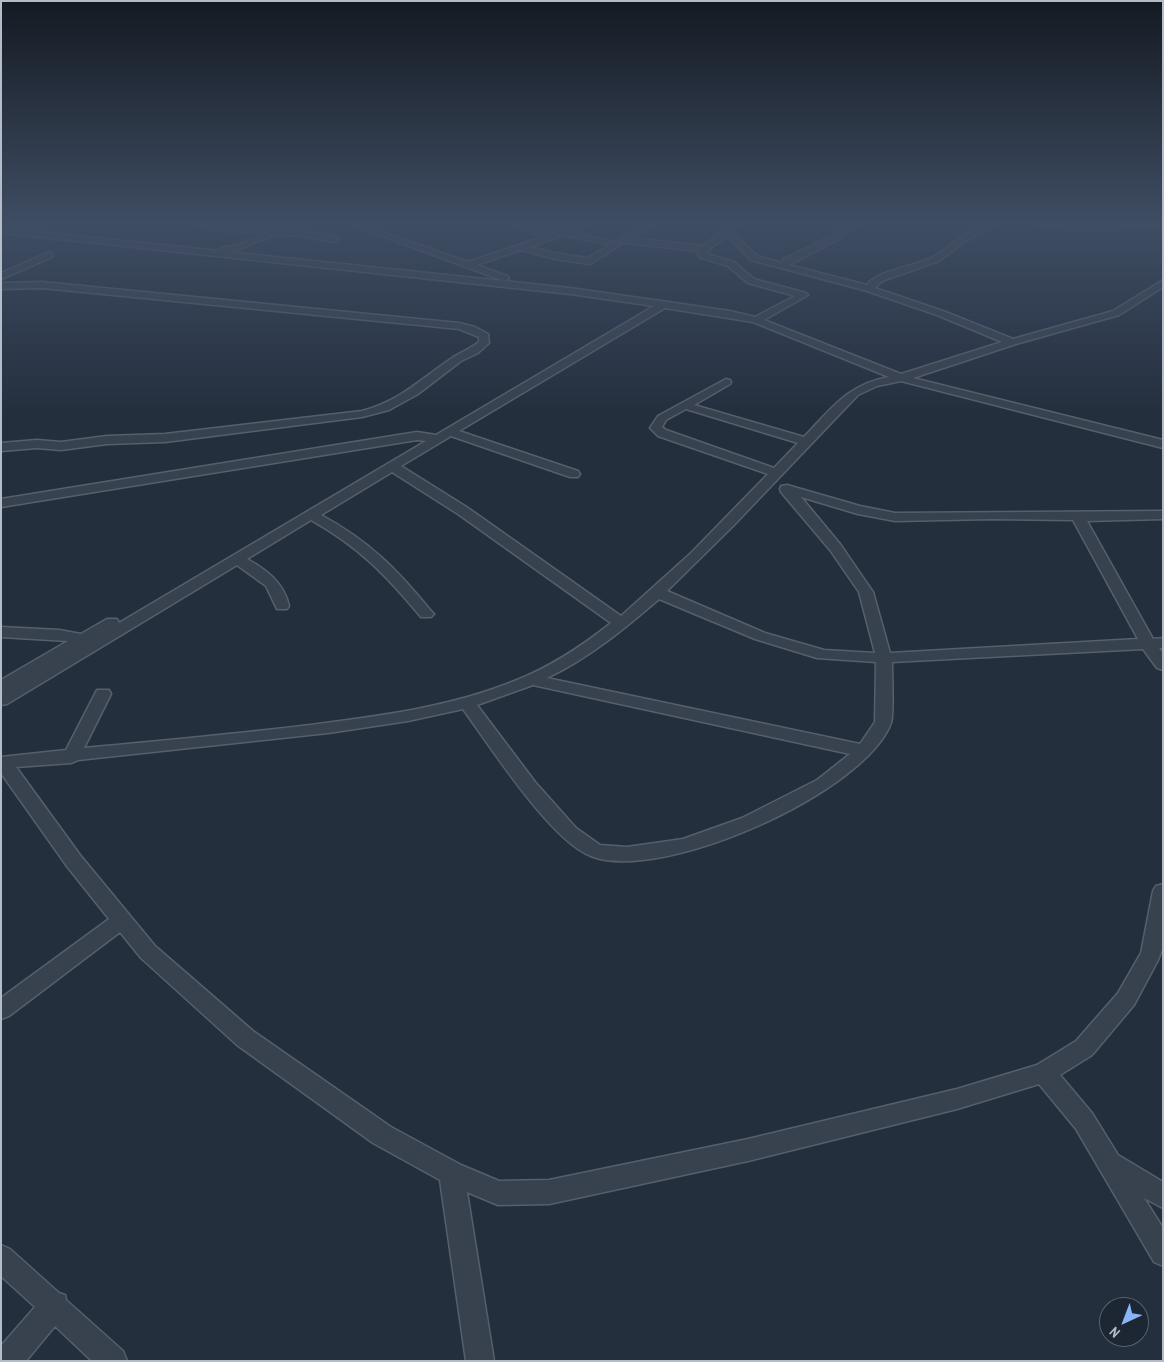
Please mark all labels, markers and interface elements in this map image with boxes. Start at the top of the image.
north arrow [1099,1297,1149,1347]
text: N [1105,1323,1124,1342]

